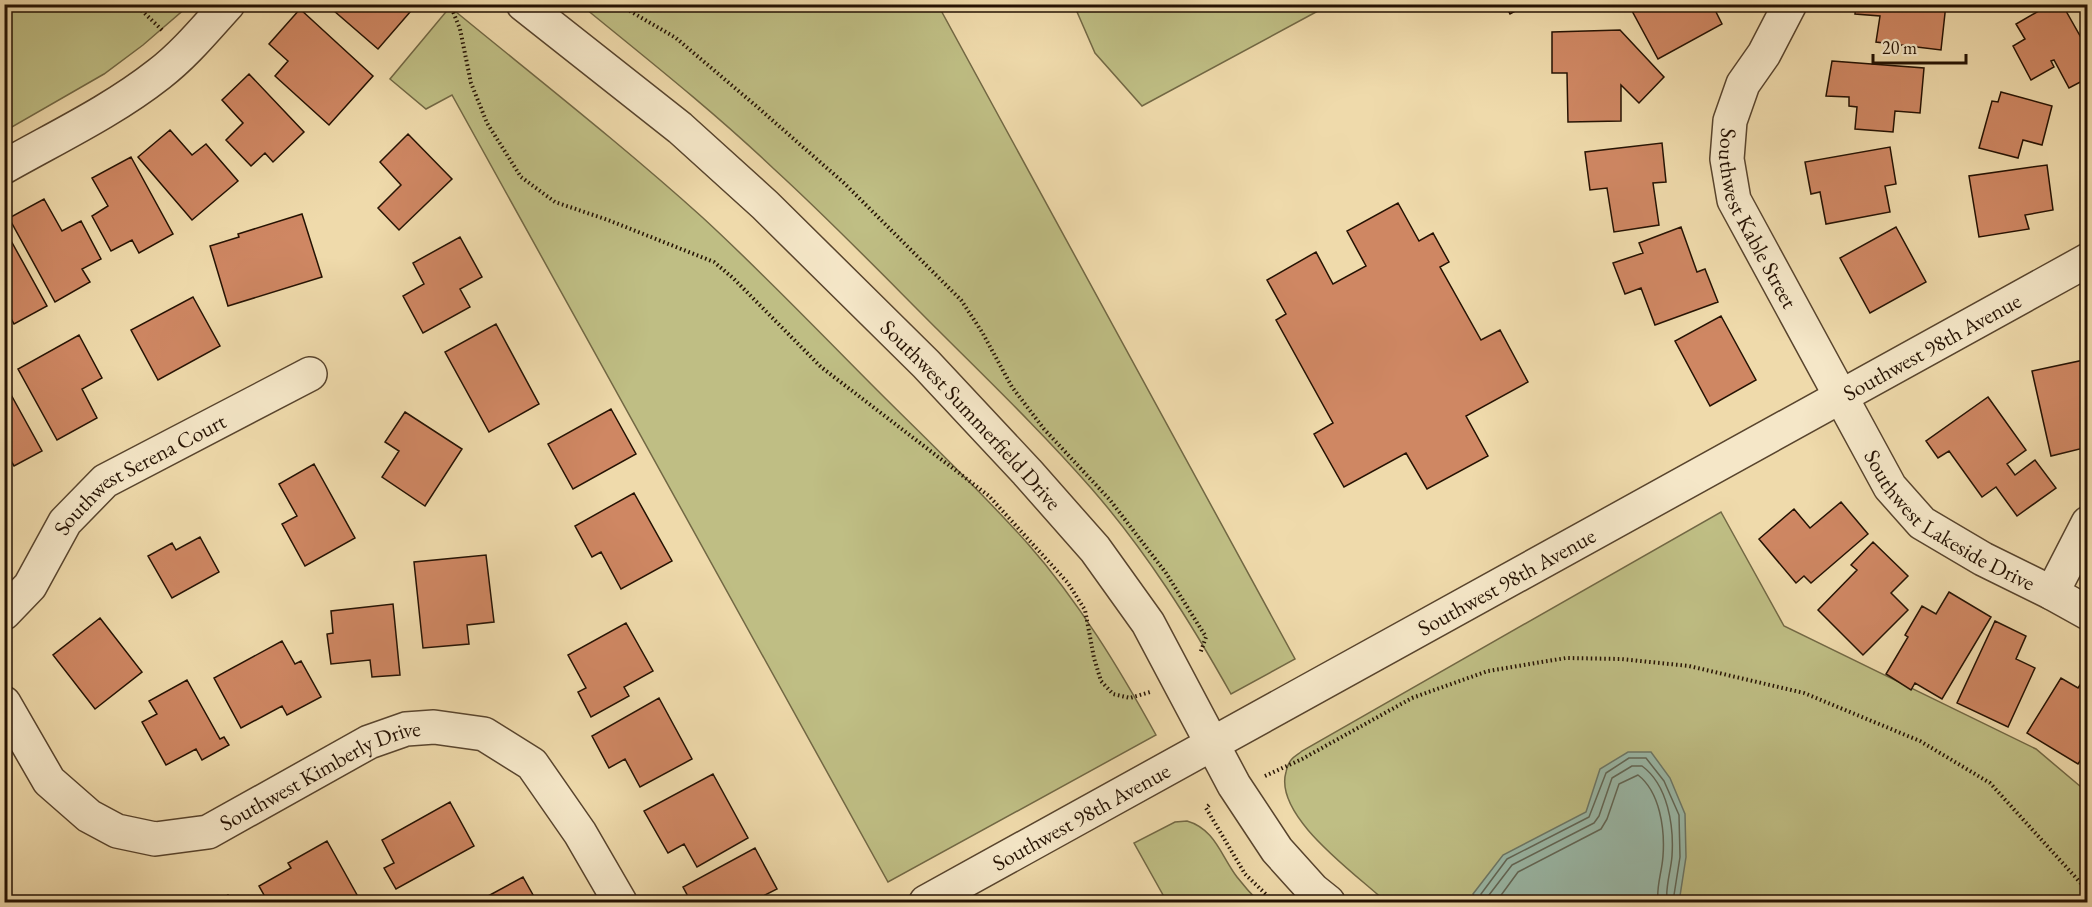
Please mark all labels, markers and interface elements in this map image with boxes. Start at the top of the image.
scale bar [1873,27,1966,65]
text: 20 m [1882,36,1917,59]
street label: Southwest Kable Street [1712,127,1804,313]
street label: Southwest 98th Avenue [1838,285,2026,407]
street label: Southwest Summerfield Drive [875,313,1069,516]
street label: Southwest Serena Court [46,406,231,540]
street label: Southwest Lakeside Drive [1858,444,2041,597]
street label: Southwest 98th Avenue [1412,520,1601,642]
street label: Southwest Kimberly Drive [214,713,422,837]
street label: Southwest 98th Avenue [987,755,1175,877]

